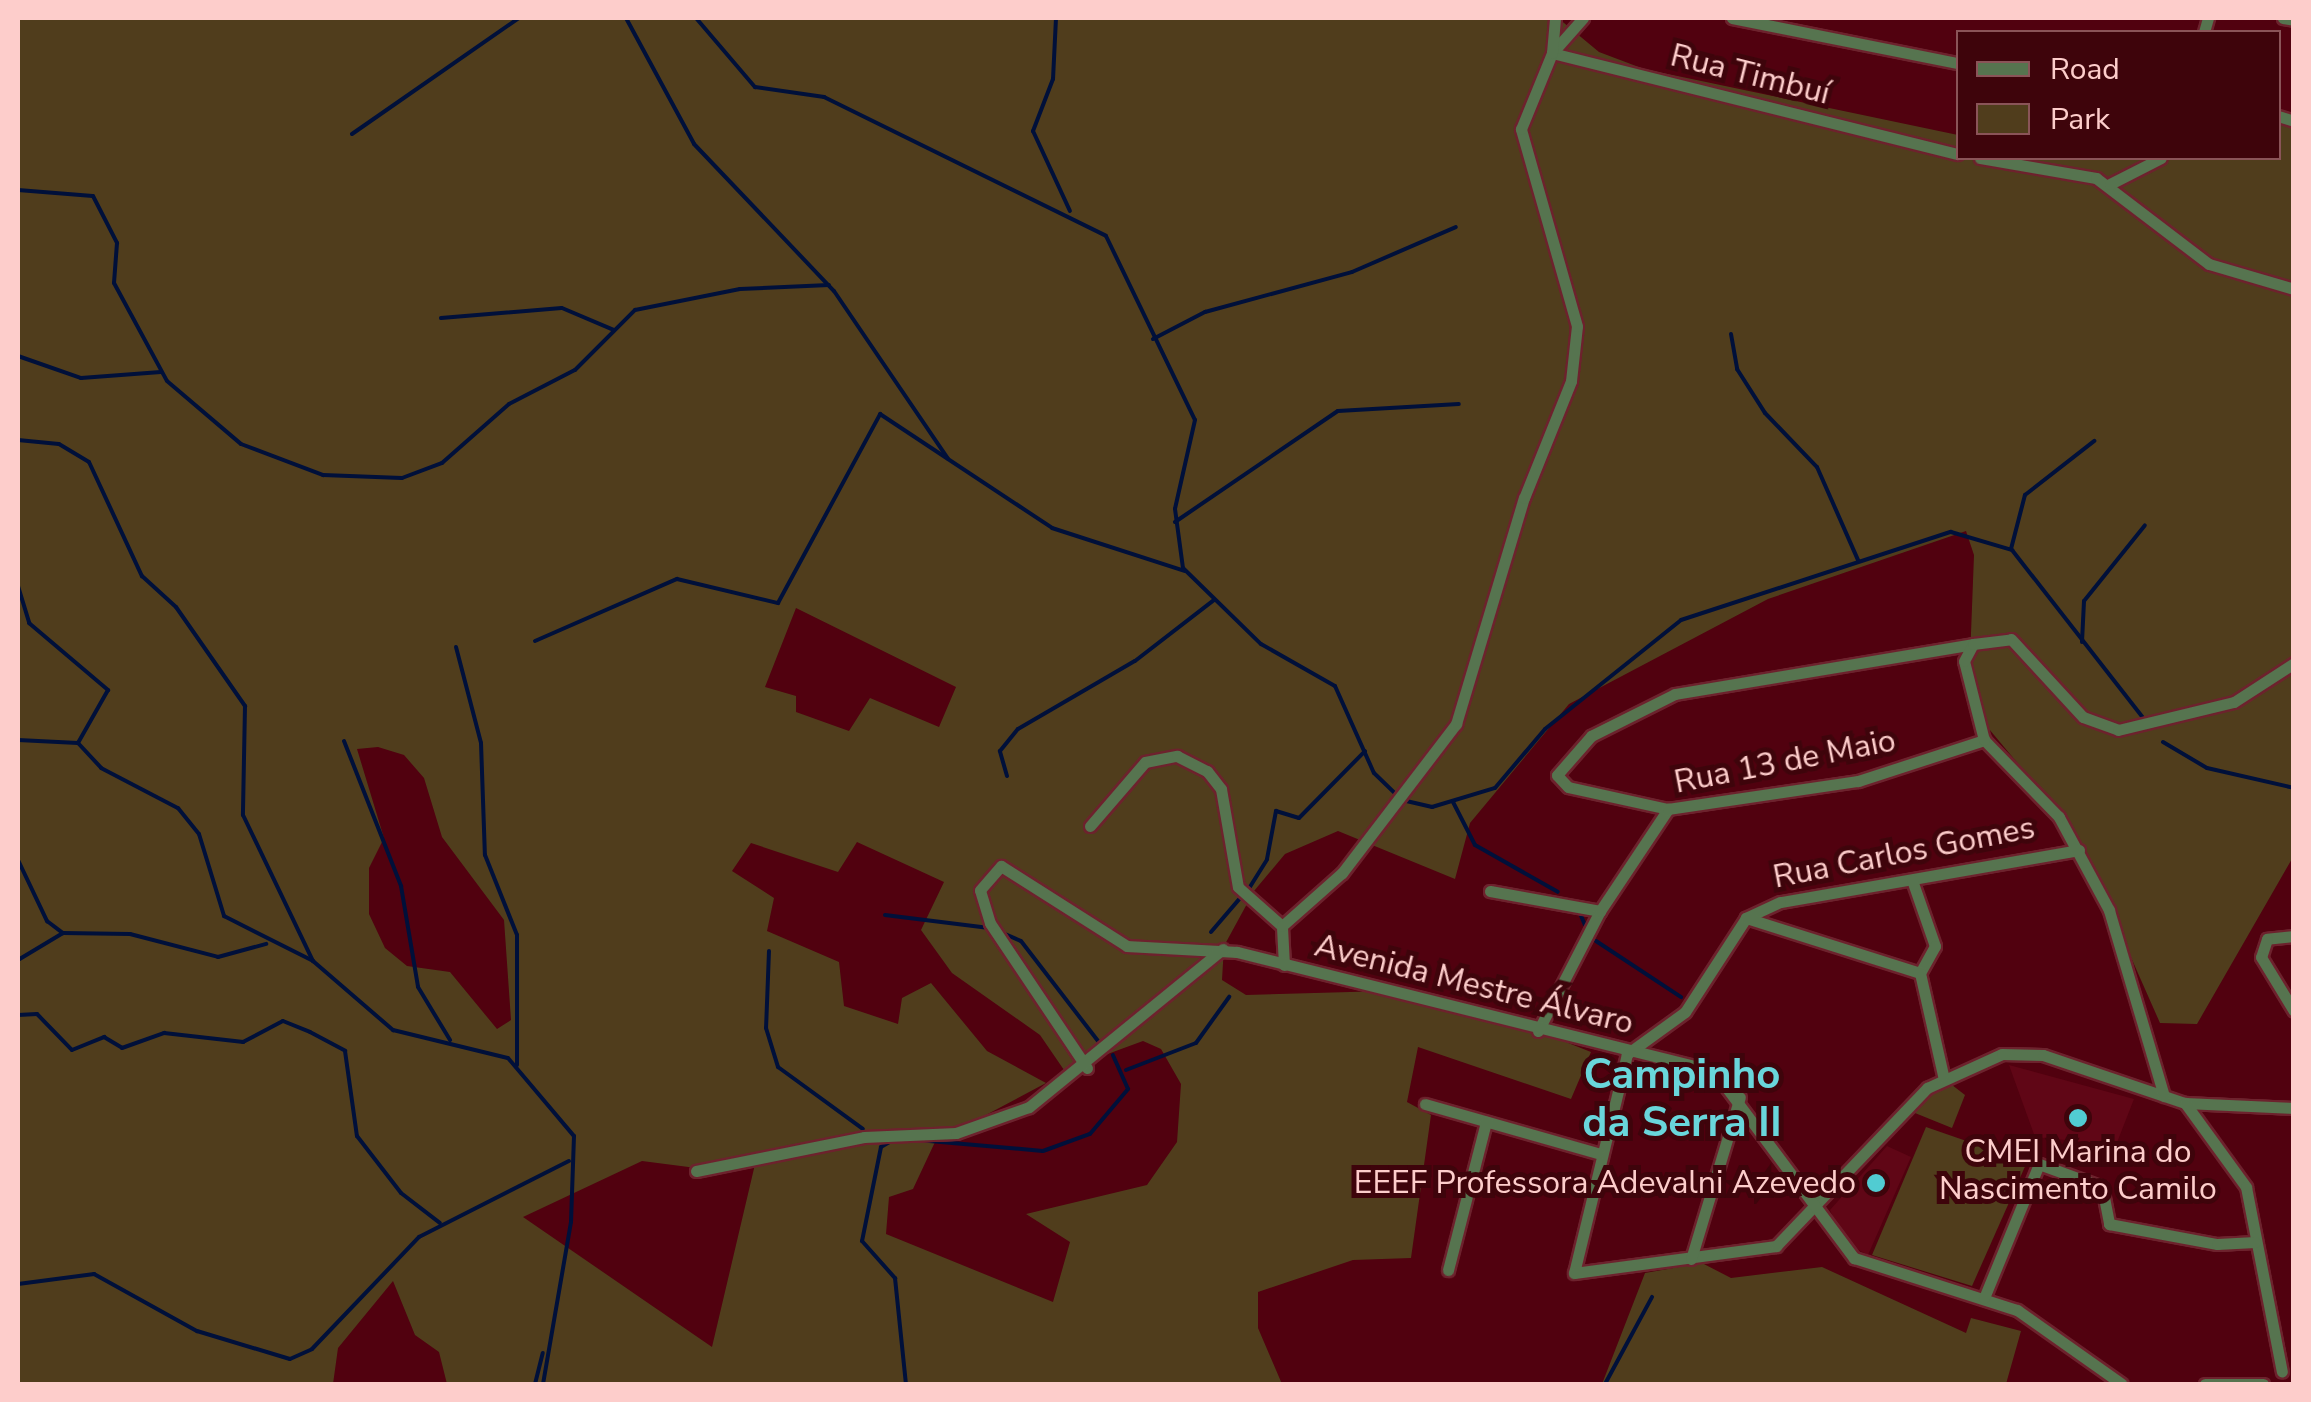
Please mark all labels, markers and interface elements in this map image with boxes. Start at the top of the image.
legend [1956,30,2281,160]
street label: Rua Timbuí [1666,37,1834,113]
text: Road [2050,49,2120,90]
text: Park [2050,99,2110,140]
street label: Rua 13 de Maio [1671,722,1899,802]
street label: Rua Carlos Gomes [1770,809,2038,897]
street label: Avenida Mestre Álvaro [1311,927,1637,1043]
district label: Campinho da Serra II [1582,1050,1782,1148]
marker: CMEI Marina do Nascimento Camilo [2067,1107,2089,1129]
place label: CMEI Marina do Nascimento Camilo [1939,1134,2217,1209]
place label: EEEF Professora Adevalni Azevedo [1354,1164,1856,1202]
marker: EEEF Professora Adevalni Azevedo [1865,1172,1887,1194]

